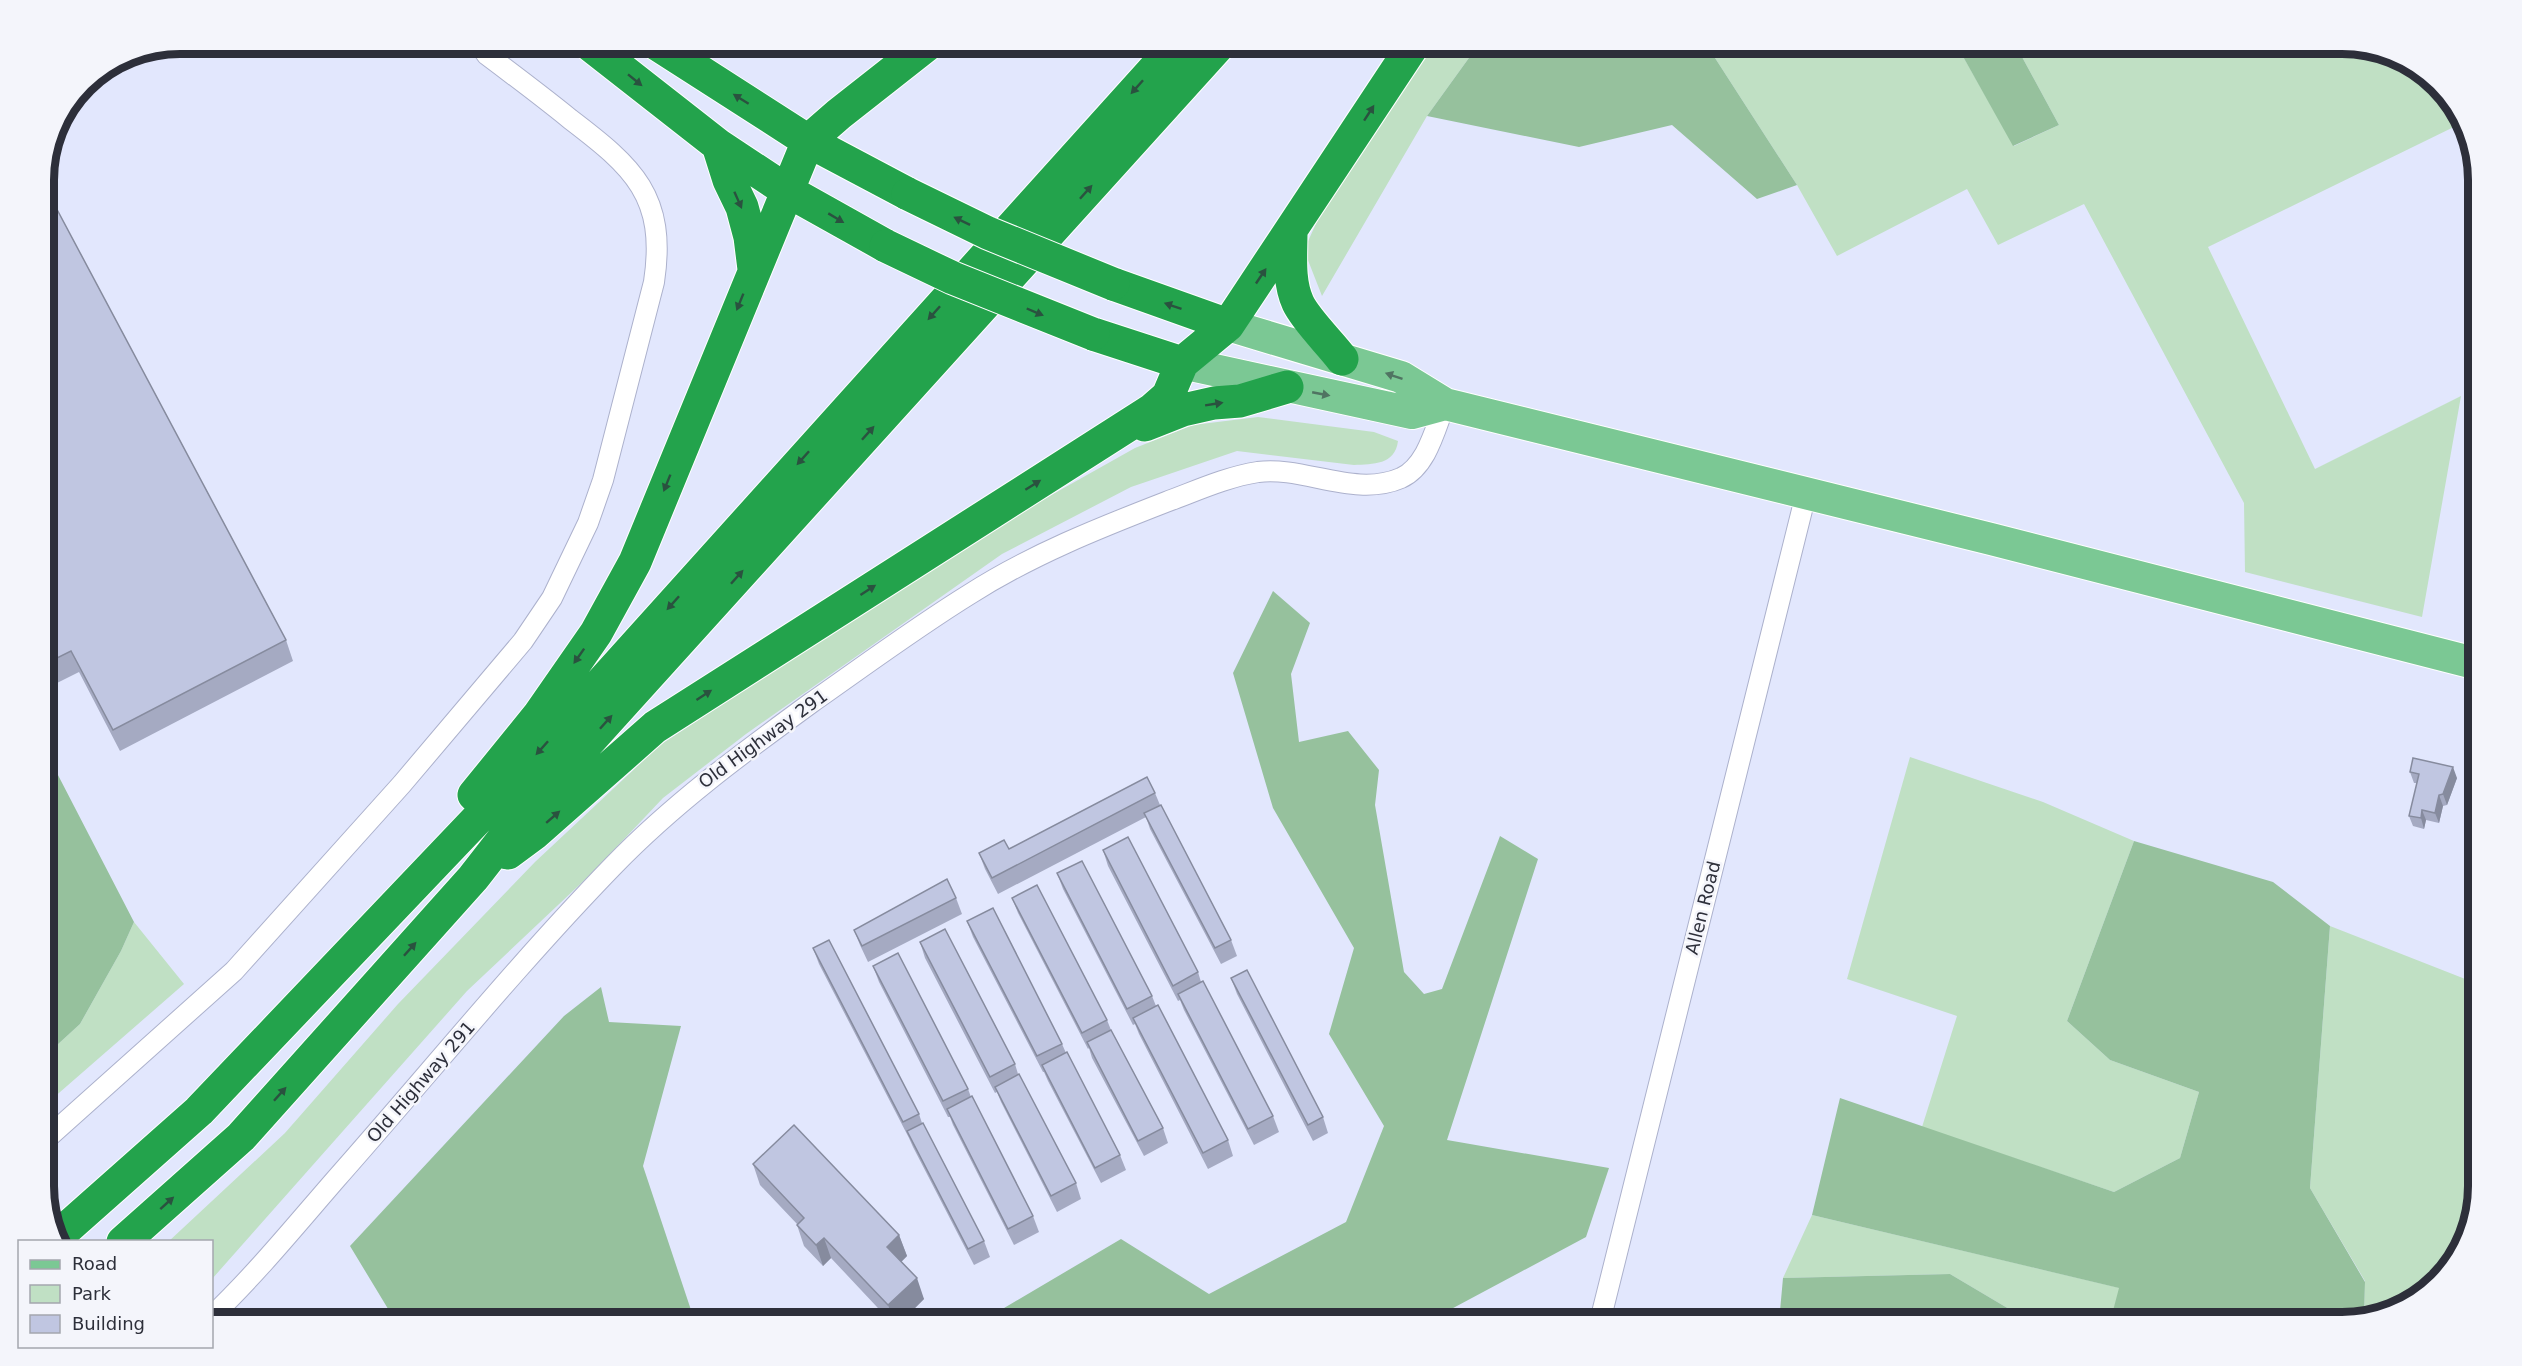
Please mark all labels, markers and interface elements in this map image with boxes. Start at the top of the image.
one-way arrow [627,74,643,87]
one-way arrow [1131,79,1144,94]
one-way arrow [732,94,749,105]
one-way arrow [1363,105,1374,122]
one-way arrow [1079,184,1093,199]
one-way arrow [733,191,743,209]
one-way arrow [828,213,845,223]
one-way arrow [954,216,971,225]
one-way arrow [1255,268,1266,284]
one-way arrow [735,294,745,312]
one-way arrow [1164,301,1182,310]
one-way arrow [927,306,941,321]
one-way arrow [1026,307,1044,317]
one-way arrow [1385,370,1403,380]
one-way arrow [1312,390,1331,399]
one-way arrow [1204,400,1223,409]
one-way arrow [861,425,875,440]
one-way arrow [797,450,810,465]
one-way arrow [662,474,671,492]
one-way arrow [1025,480,1041,491]
one-way arrow [730,570,744,585]
one-way arrow [860,584,876,596]
one-way arrow [667,595,680,610]
one-way arrow [573,648,585,664]
street label: Old Highway 291 [694,685,831,792]
one-way arrow [696,690,712,701]
one-way arrow [599,715,612,730]
one-way arrow [536,740,549,755]
one-way arrow [545,811,560,824]
street label: Allen Road [1681,859,1724,957]
one-way arrow [403,941,417,956]
street label: Old Highway 291 [362,1017,479,1147]
one-way arrow [273,1086,287,1101]
one-way arrow [159,1197,174,1210]
legend [18,1240,213,1348]
text: Road [72,1253,117,1274]
text: Park [72,1283,111,1304]
text: Building [72,1313,145,1334]

